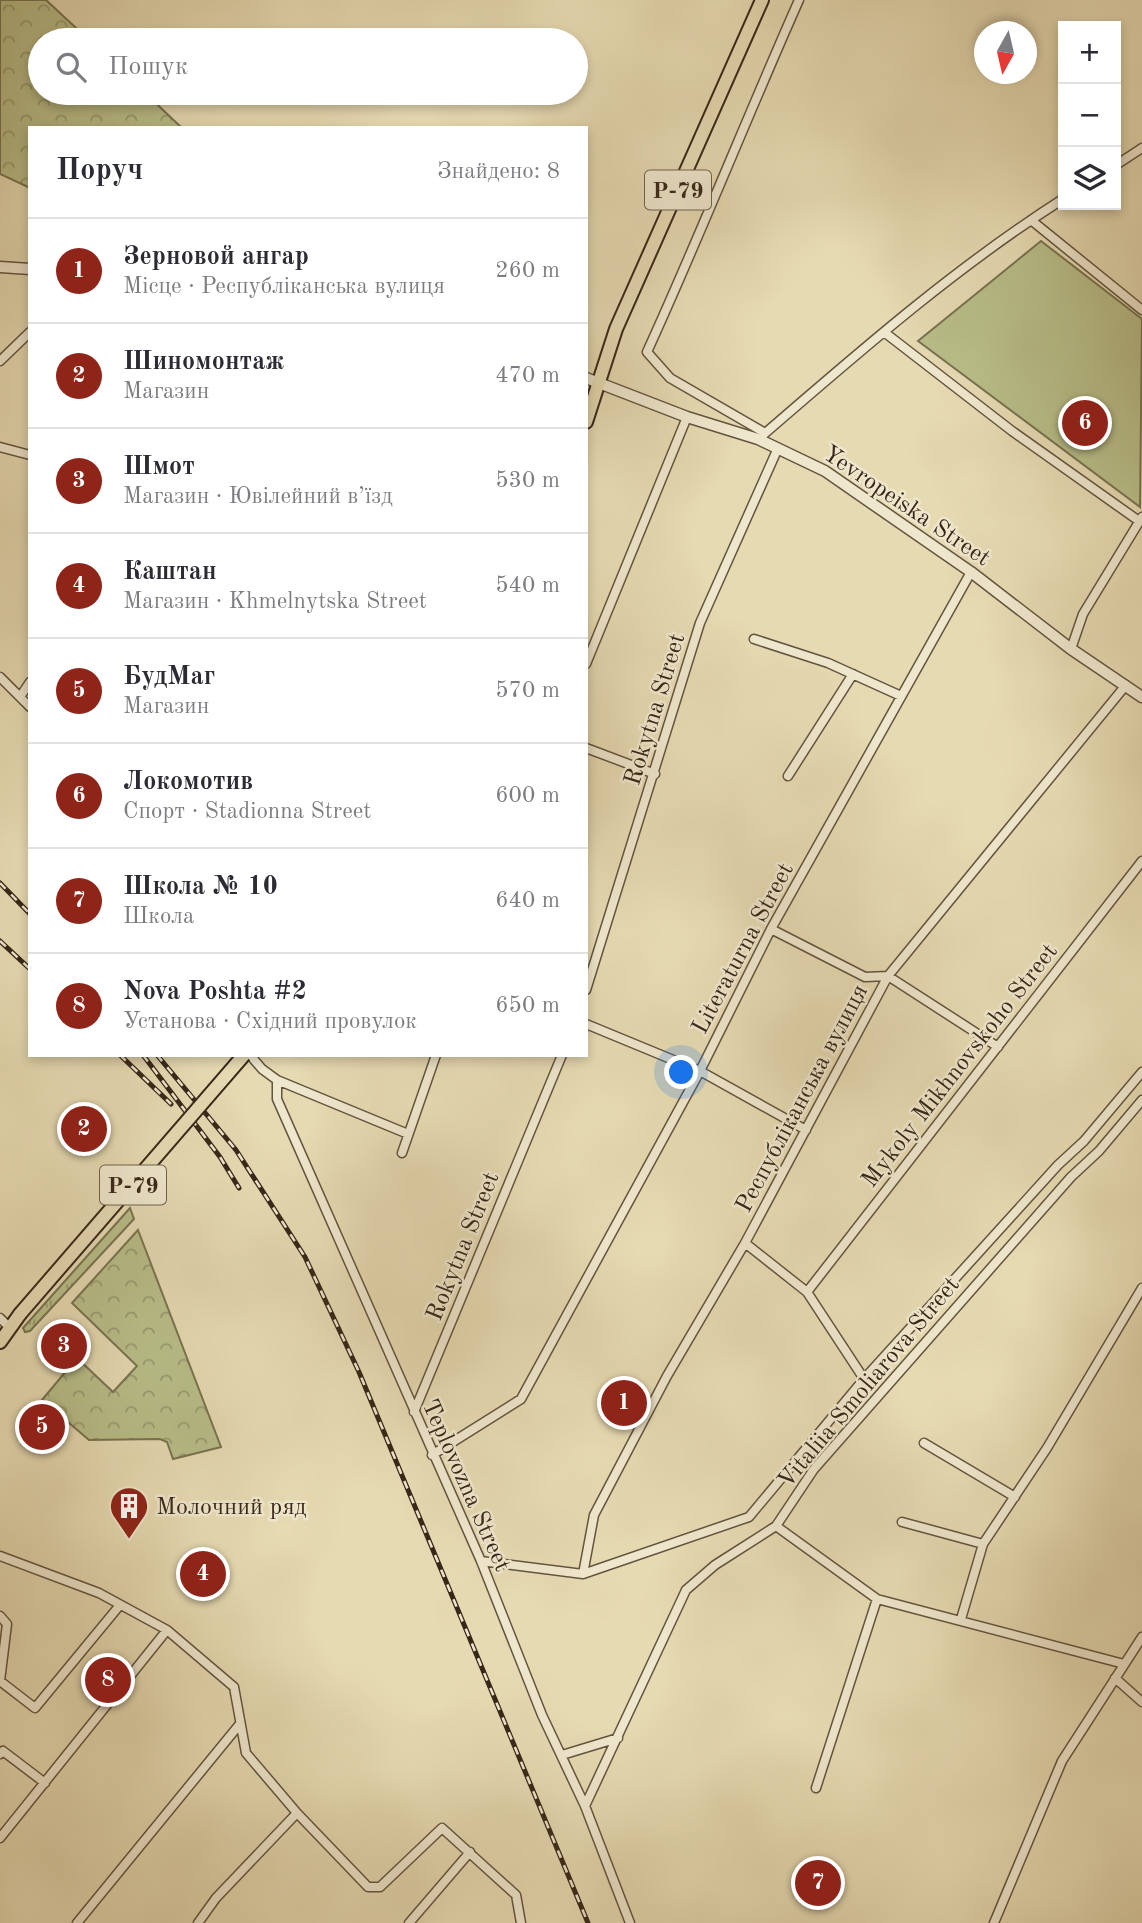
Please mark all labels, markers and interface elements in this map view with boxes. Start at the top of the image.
north arrow [974,21,1037,84]
map controls [1058,21,1121,210]
button: + [1058,21,1121,84]
search box [28,28,588,105]
icon: search [52,48,90,86]
text: Пошук [108,54,188,80]
button: − [1058,84,1121,147]
button: layers [1058,147,1121,210]
text: Поруч [56,156,143,186]
text: Знайдено: 8 [437,160,560,183]
road number: Р-79 [645,170,711,210]
text: Зерновой ангар [123,244,309,270]
text: 1 [72,259,86,282]
text: 260 m [495,259,560,282]
text: Місце · Республіканська вулиця [123,275,445,298]
text: Шиномонтаж [123,349,284,375]
text: 2 [72,364,86,387]
text: 470 m [495,364,560,387]
text: Магазин [123,380,209,403]
pin: 6 [1062,397,1108,449]
street label: Yevropeiska Street [818,442,994,571]
text: Шмот [123,454,195,480]
text: 3 [72,469,86,492]
text: 530 m [495,469,560,492]
text: Магазин · Ювілейний в’їзд [123,485,392,508]
text: Каштан [123,559,217,585]
text: 4 [72,574,86,597]
text: 540 m [495,574,560,597]
text: Магазин · Khmelnytska Street [123,590,427,613]
street label: Rokytna Street [621,631,690,789]
text: БудМаг [123,664,215,690]
text: 5 [72,679,86,702]
text: 570 m [495,679,560,702]
text: Магазин [123,695,209,718]
text: Локомотив [123,769,253,795]
text: 6 [72,784,86,807]
text: 600 m [495,784,560,807]
text: Спорт · Stadionna Street [123,800,371,823]
street label: Literaturna Street [689,859,799,1038]
text: Школа № 10 [123,874,278,900]
text: 7 [72,889,86,912]
text: 640 m [495,889,560,912]
text: Школа [123,905,194,928]
street label: Mykoly Mikhnovskoho Street [858,940,1063,1193]
text: Nova Poshta #2 [123,979,307,1005]
street label: Республіканська вулиця [732,981,873,1217]
text: 8 [72,994,86,1017]
text: 650 m [495,994,560,1017]
text: Установа · Східний провулок [123,1010,417,1033]
your location [664,1055,698,1089]
pin: 2 [61,1103,107,1155]
road number: Р-79 [100,1166,166,1204]
street label: Rokytna Street [423,1169,505,1324]
street label: Vitaliia Smoliarova Street [774,1273,965,1494]
pin: 3 [41,1320,87,1372]
pin: 1 [601,1377,647,1429]
street label: Teplovozna Street [416,1396,514,1575]
pin: 5 [19,1401,65,1453]
building icon: Молочний ряд [108,1485,150,1540]
place label: Молочний ряд [156,1496,307,1520]
pin: 4 [180,1548,226,1600]
pin: 8 [85,1654,131,1706]
pin: 7 [795,1857,841,1909]

